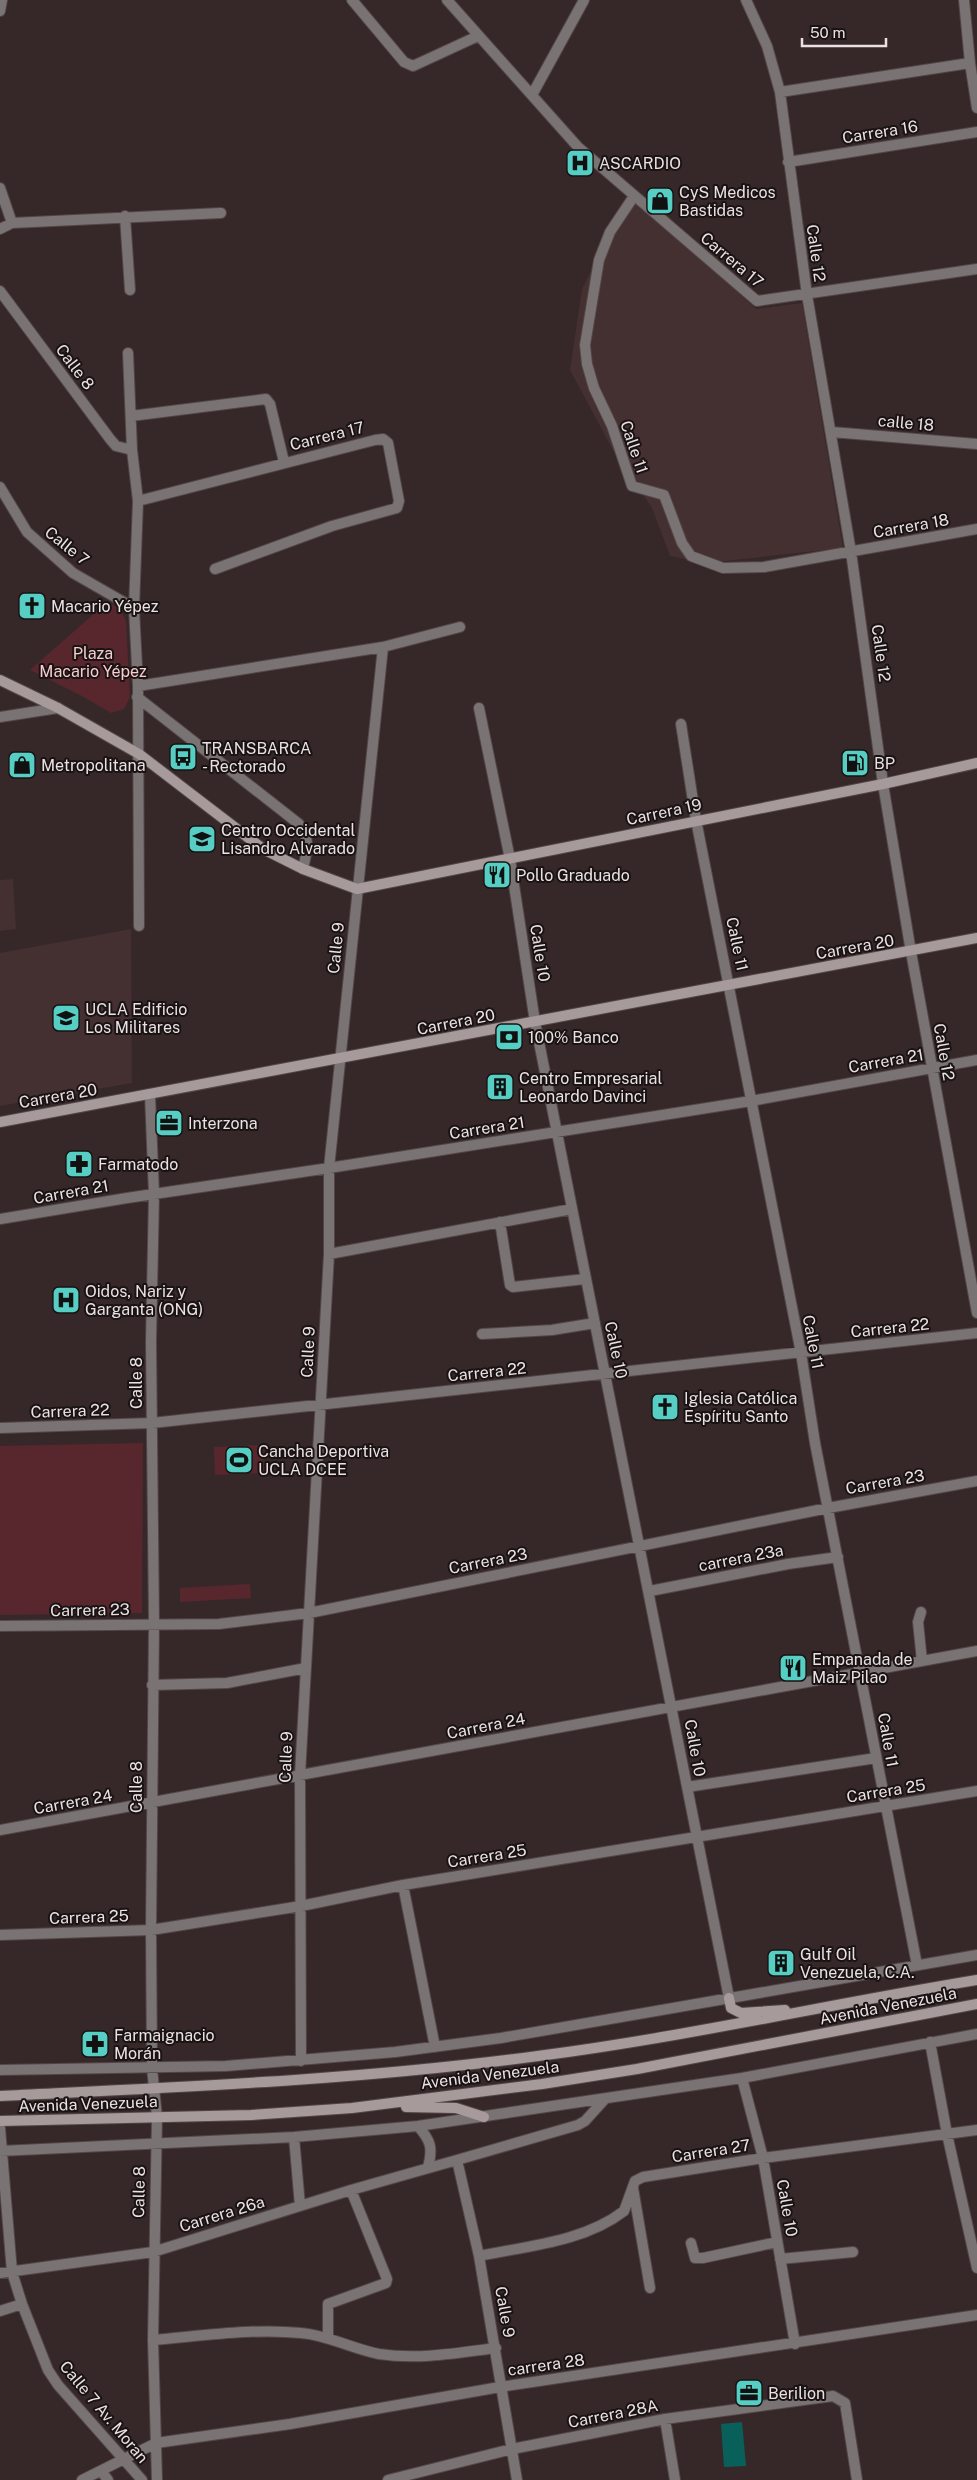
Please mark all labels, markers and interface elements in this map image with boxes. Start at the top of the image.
scale bar [802,15,886,47]
text: 50 m [810,24,845,41]
street label: Carrera 16 [841,117,919,147]
hospital icon: ASCARDIO [565,148,595,178]
place label: ASCARDIO [599,154,681,173]
place label: CyS Medicos Bastidas [679,183,776,220]
shop icon: CyS Medicos Bastidas [645,186,675,216]
street label: Calle 12 [803,223,829,283]
street label: Carrera 17 [697,228,767,292]
street label: Calle 8 [52,341,98,393]
street label: calle 18 [877,411,935,435]
street label: Carrera 17 [288,418,366,454]
street label: Calle 11 [616,418,652,476]
street label: Carrera 18 [872,510,950,542]
street label: Calle 7 [41,522,93,570]
church icon: Macario Yépez [17,591,47,621]
place label: Macario Yépez [51,597,159,616]
street label: Calle 12 [868,623,894,683]
park label: Plaza Macario Yépez [39,644,147,681]
place label: TRANSBARCA - Rectorado [202,739,311,776]
bus stop icon: TRANSBARCA - Rectorado [168,742,198,772]
fuel station icon: BP [840,748,870,778]
shop icon: Metropolitana [7,750,37,780]
place label: BP [874,754,895,773]
place label: Metropolitana [41,756,146,775]
street label: Carrera 19 [625,795,703,829]
place label: Centro Occidental Lisandro Alvarado [221,821,355,858]
school or university icon: Centro Occidental Lisandro Alvarado [187,824,217,854]
restaurant icon: Pollo Graduado [482,860,512,890]
place label: Pollo Graduado [516,866,630,885]
street label: Calle 11 [722,915,752,973]
street label: Calle 9 [324,921,348,975]
street label: Calle 10 [526,923,554,983]
street label: Carrera 20 [814,931,896,963]
place label: UCLA Edificio Los Militares [85,1000,187,1037]
school or university icon: UCLA Edificio Los Militares [51,1003,81,1033]
street label: Carrera 20 [415,1005,497,1039]
bank icon: 100% Banco [494,1022,524,1052]
street label: Calle 12 [930,1022,958,1082]
place label: 100% Banco [528,1028,619,1047]
street label: Carrera 21 [847,1045,925,1077]
place label: Centro Empresarial Leonardo Davinci [519,1069,662,1106]
building icon: Centro Empresarial Leonardo Davinci [485,1072,515,1102]
street label: Carrera 20 [17,1080,99,1112]
office icon: Interzona [154,1108,184,1138]
street label: Carrera 21 [448,1113,526,1143]
place label: Interzona [188,1114,258,1133]
pharmacy icon: Farmatodo [64,1149,94,1179]
place label: Farmatodo [98,1155,178,1174]
street label: Carrera 21 [32,1176,110,1208]
place label: Oidos, Nariz y Garganta (ONG) [85,1282,203,1319]
hospital icon: Oidos, Nariz y Garganta (ONG) [51,1285,81,1315]
street label: Calle 11 [798,1313,828,1371]
street label: Carrera 22 [850,1314,930,1342]
street label: Calle 10 [601,1320,631,1381]
street label: Calle 9 [297,1326,319,1378]
street label: Calle 8 [127,1357,146,1409]
street label: Carrera 22 [447,1358,527,1386]
place label: Iglesia Católica Espíritu Santo [684,1389,797,1426]
church icon: Iglesia Católica Espíritu Santo [650,1392,680,1422]
street label: Carrera 22 [30,1400,110,1422]
place label: Cancha Deportiva UCLA DCEE [258,1442,389,1479]
sports icon: Cancha Deportiva UCLA DCEE [224,1445,254,1475]
street label: Carrera 23 [844,1466,926,1498]
street label: carrera 23a [697,1540,785,1576]
street label: Carrera 23 [447,1544,529,1578]
street label: Carrera 23 [50,1600,130,1620]
place label: Empanada de Maiz Pilao [812,1650,913,1687]
restaurant icon: Empanada de Maiz Pilao [778,1653,808,1683]
street label: Carrera 24 [445,1709,527,1743]
street label: Calle 11 [874,1711,902,1769]
street label: Calle 10 [681,1718,709,1778]
street label: Calle 9 [276,1731,296,1783]
street label: Calle 8 [127,1761,146,1813]
street label: Carrera 25 [845,1775,927,1807]
street label: Carrera 24 [32,1786,114,1818]
street label: Carrera 25 [446,1840,528,1872]
street label: Carrera 25 [49,1906,129,1928]
place label: Gulf Oil Venezuela, C.A. [800,1945,915,1982]
building icon: Gulf Oil Venezuela, C.A. [766,1948,796,1978]
street label: Avenida Venezuela [818,1983,958,2029]
place label: Farmaignacio Morán [114,2026,215,2063]
pharmacy icon: Farmaignacio Morán [80,2029,110,2059]
street label: Avenida Venezuela [420,2057,560,2093]
street label: Avenida Venezuela [18,2092,158,2116]
street label: Carrera 27 [670,2135,752,2167]
street label: Calle 8 [129,2166,149,2218]
street label: Calle 10 [773,2178,801,2238]
street label: Carrera 26a [177,2192,267,2236]
street label: Calle 9 [491,2285,519,2339]
street label: carrera 28 [506,2350,586,2380]
street label: Calle 7 Av. Moran [56,2357,152,2467]
office icon: Berilion [734,2378,764,2408]
place label: Berilion [768,2384,825,2403]
street label: Carrera 28A [566,2396,660,2432]

